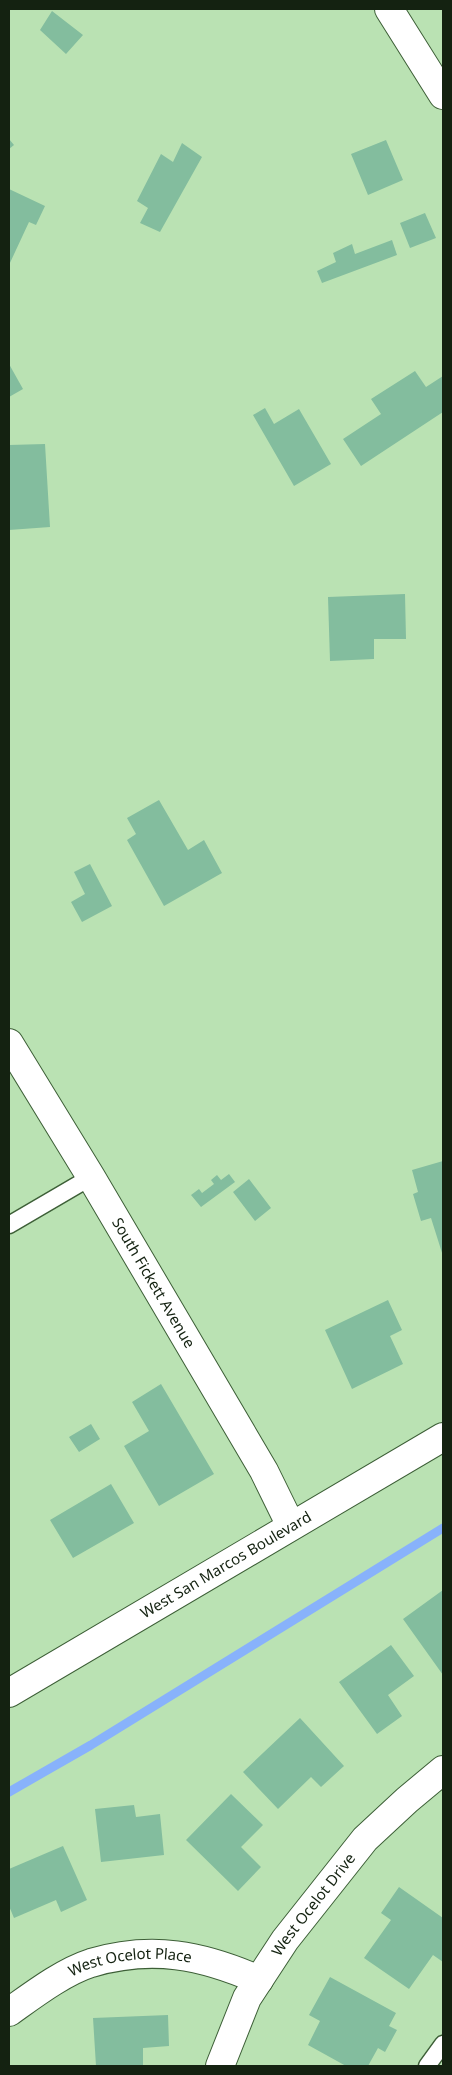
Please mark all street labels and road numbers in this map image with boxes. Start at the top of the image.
street label: South Fickett Avenue [108,1214,200,1351]
street label: West San Marcos Boulevard [136,1506,315,1622]
street label: West Ocelot Drive [266,1848,359,1959]
street label: West Ocelot Place [65,1943,194,1980]

